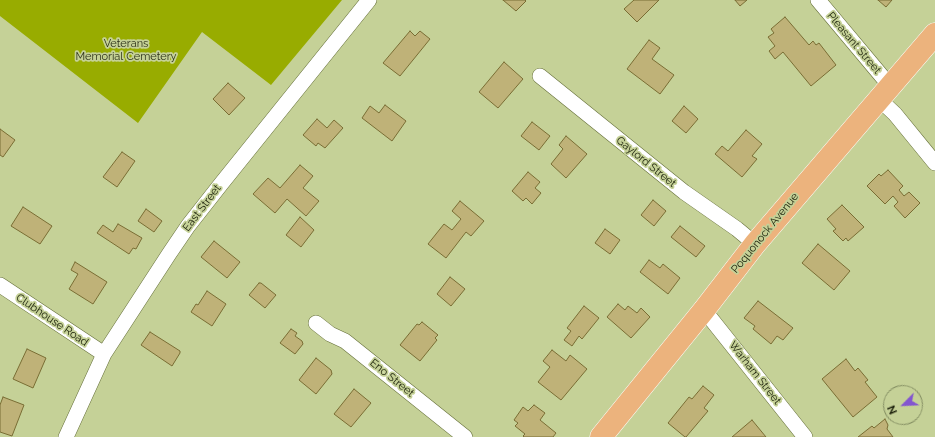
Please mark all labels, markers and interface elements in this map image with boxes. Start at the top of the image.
street label: Pleasant Street [824,9,884,77]
park label: Veterans Memorial Cemetery [75,37,177,63]
street label: Gaylord Street [613,134,679,190]
street label: East Street [180,182,224,234]
street label: Poquonock Avenue [729,190,801,276]
street label: Clubhouse Road [13,291,91,349]
street label: Warham Street [726,339,784,407]
street label: Eno Street [367,356,417,400]
north arrow [883,385,923,425]
text: N [885,403,900,416]

